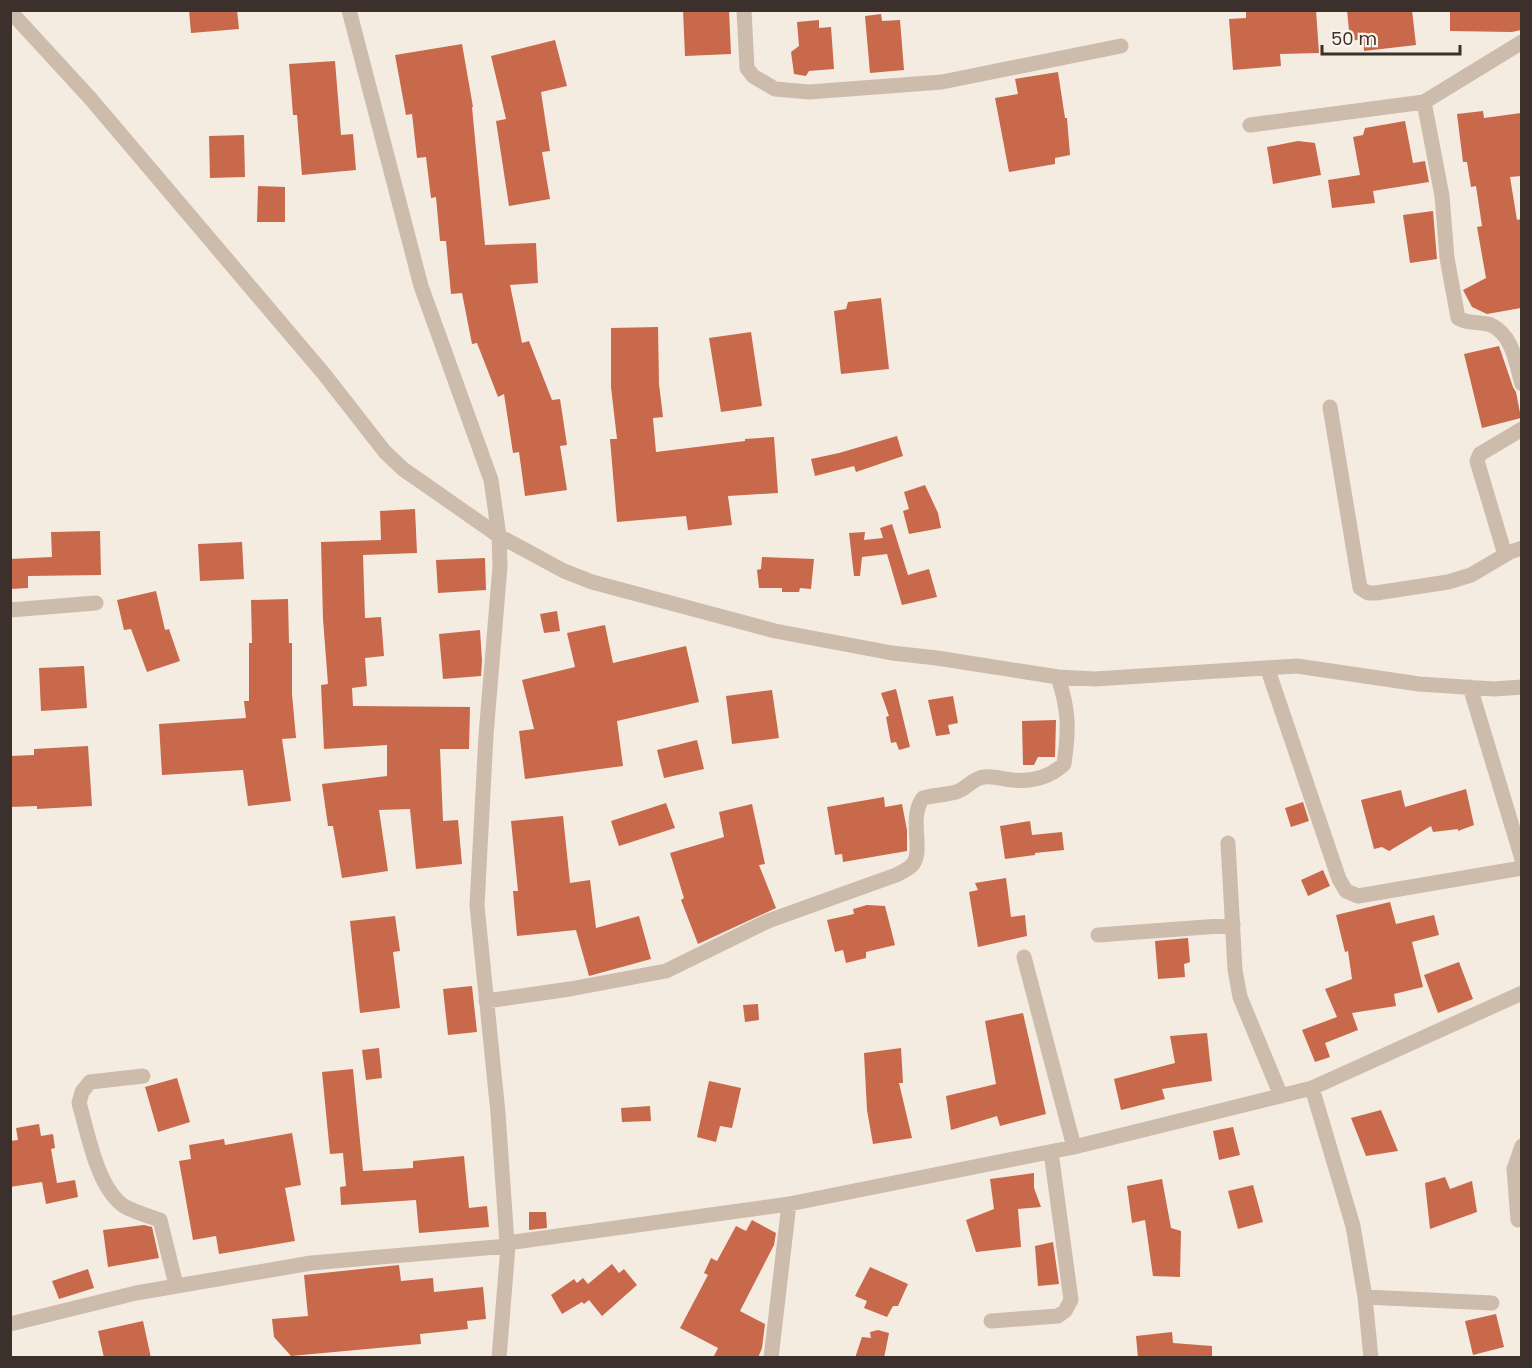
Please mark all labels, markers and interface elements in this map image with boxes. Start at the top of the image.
scale bar [1322,18,1460,56]
text: 50 m [1331,26,1377,51]

